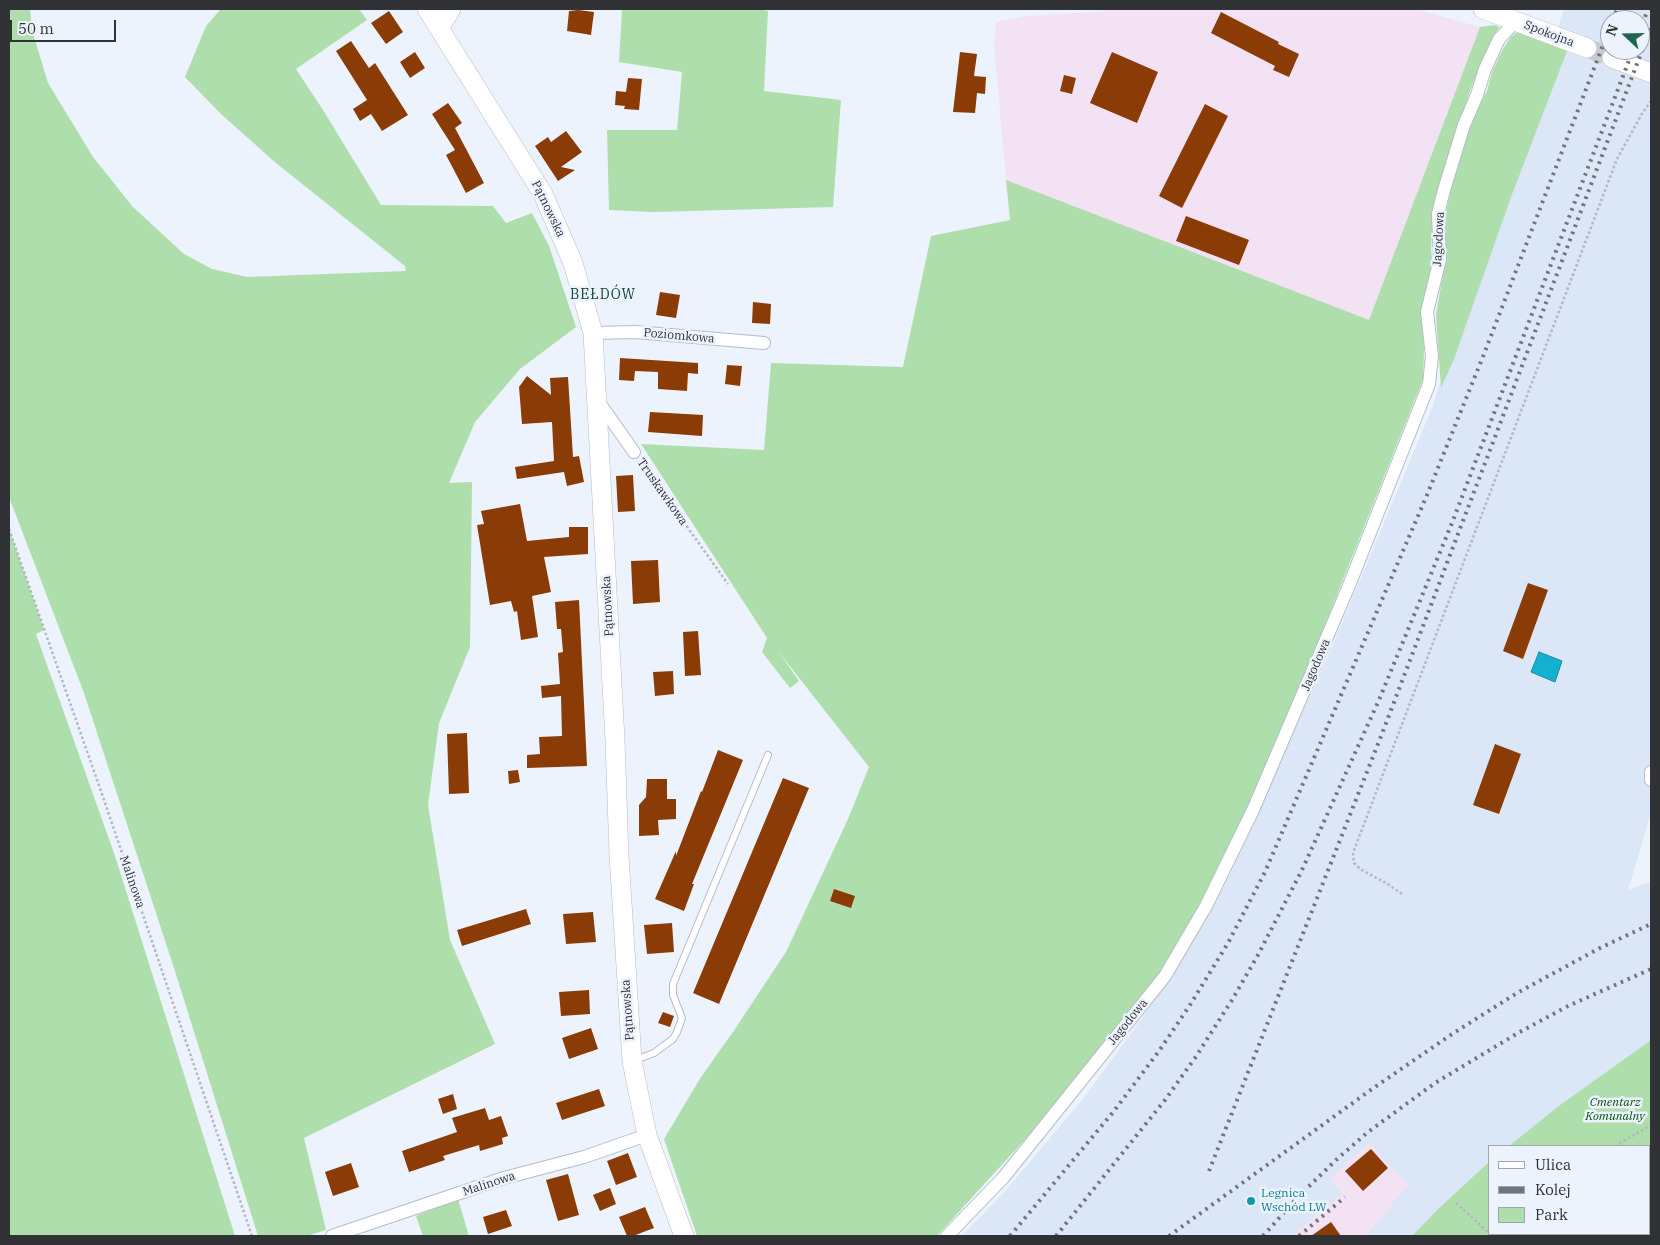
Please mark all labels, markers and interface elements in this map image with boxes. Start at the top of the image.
scale bar [12,10,119,42]
north arrow [1600,10,1650,60]
street label: Spokojna [1522,18,1576,50]
text: 50 m [18,19,54,38]
text: N [1602,22,1622,38]
street label: Pątnowska [528,178,568,240]
street label: Jagodowa [1430,211,1448,267]
district label: BEŁDÓW [569,287,637,303]
street label: Poziomkowa [643,326,715,346]
street label: Truskawkowa [634,456,690,528]
street label: Pątnowska [599,575,617,637]
street label: Jagodowa [1299,637,1333,693]
street label: Malinowa [116,854,148,910]
street label: Pątnowska [619,979,637,1041]
street label: Jagodowa [1105,996,1151,1048]
park label: Cmentarz Komunalny [1585,1096,1645,1124]
legend [1488,1145,1650,1235]
text: Ulica [1535,1155,1571,1174]
street label: Malinowa [461,1169,517,1199]
text: Kolej [1535,1180,1571,1199]
place label: Legnica Wschód LW [1261,1187,1327,1215]
marker: Legnica Wschód LW [1245,1195,1257,1207]
text: Park [1535,1205,1568,1224]

